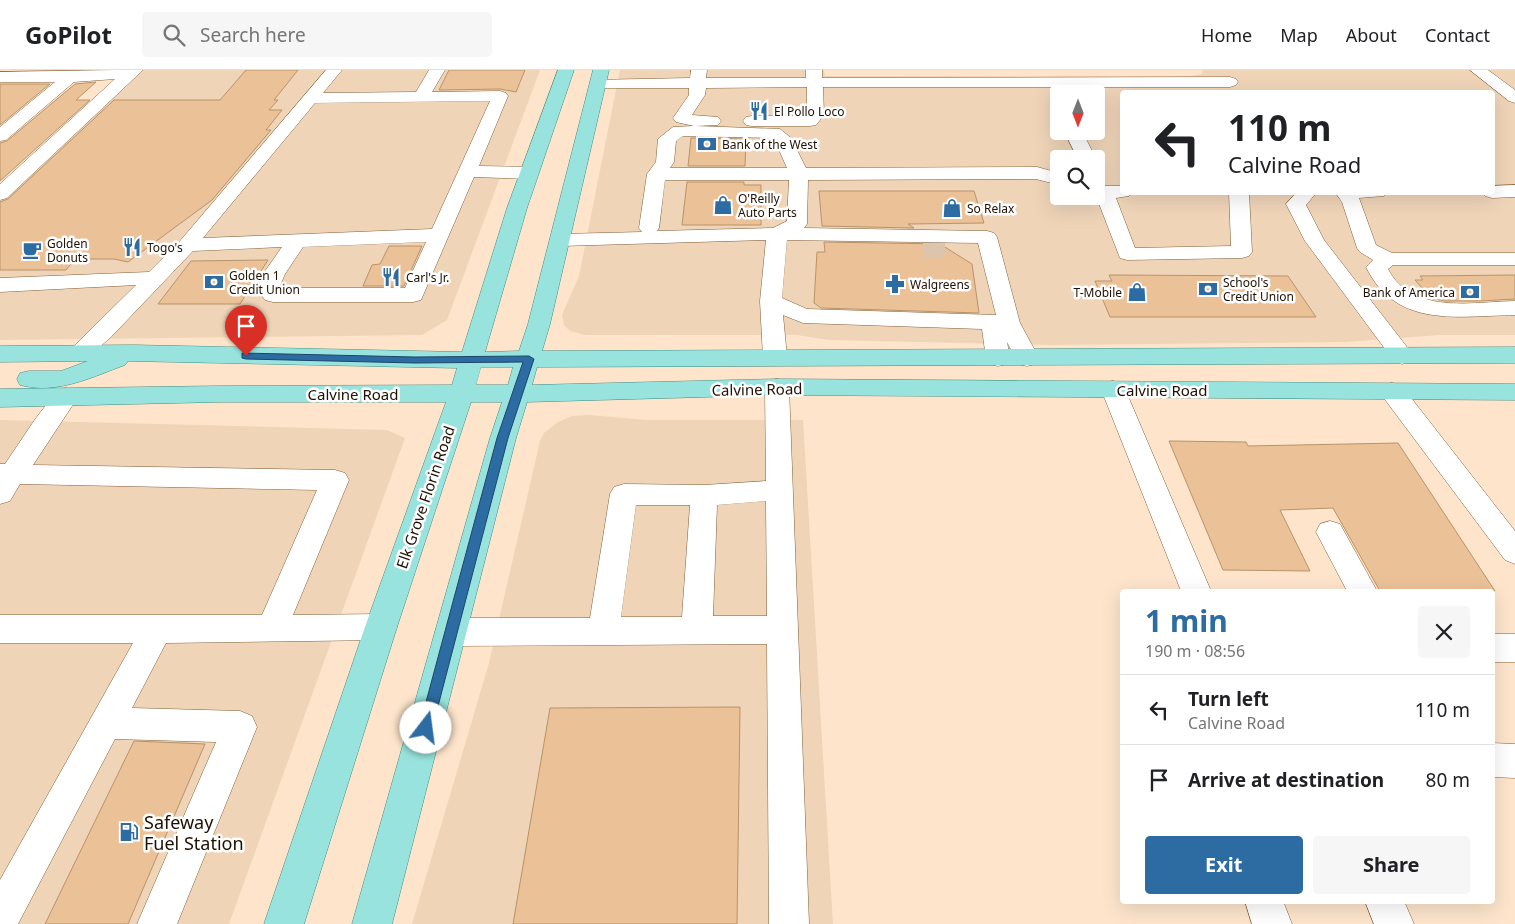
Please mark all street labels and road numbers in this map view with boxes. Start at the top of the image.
street label: Calvine Road [711,378,803,400]
street label: Calvine Road [1117,380,1207,400]
street label: Calvine Road [308,384,398,404]
street label: Elk Grove Florin Road [391,423,459,571]

